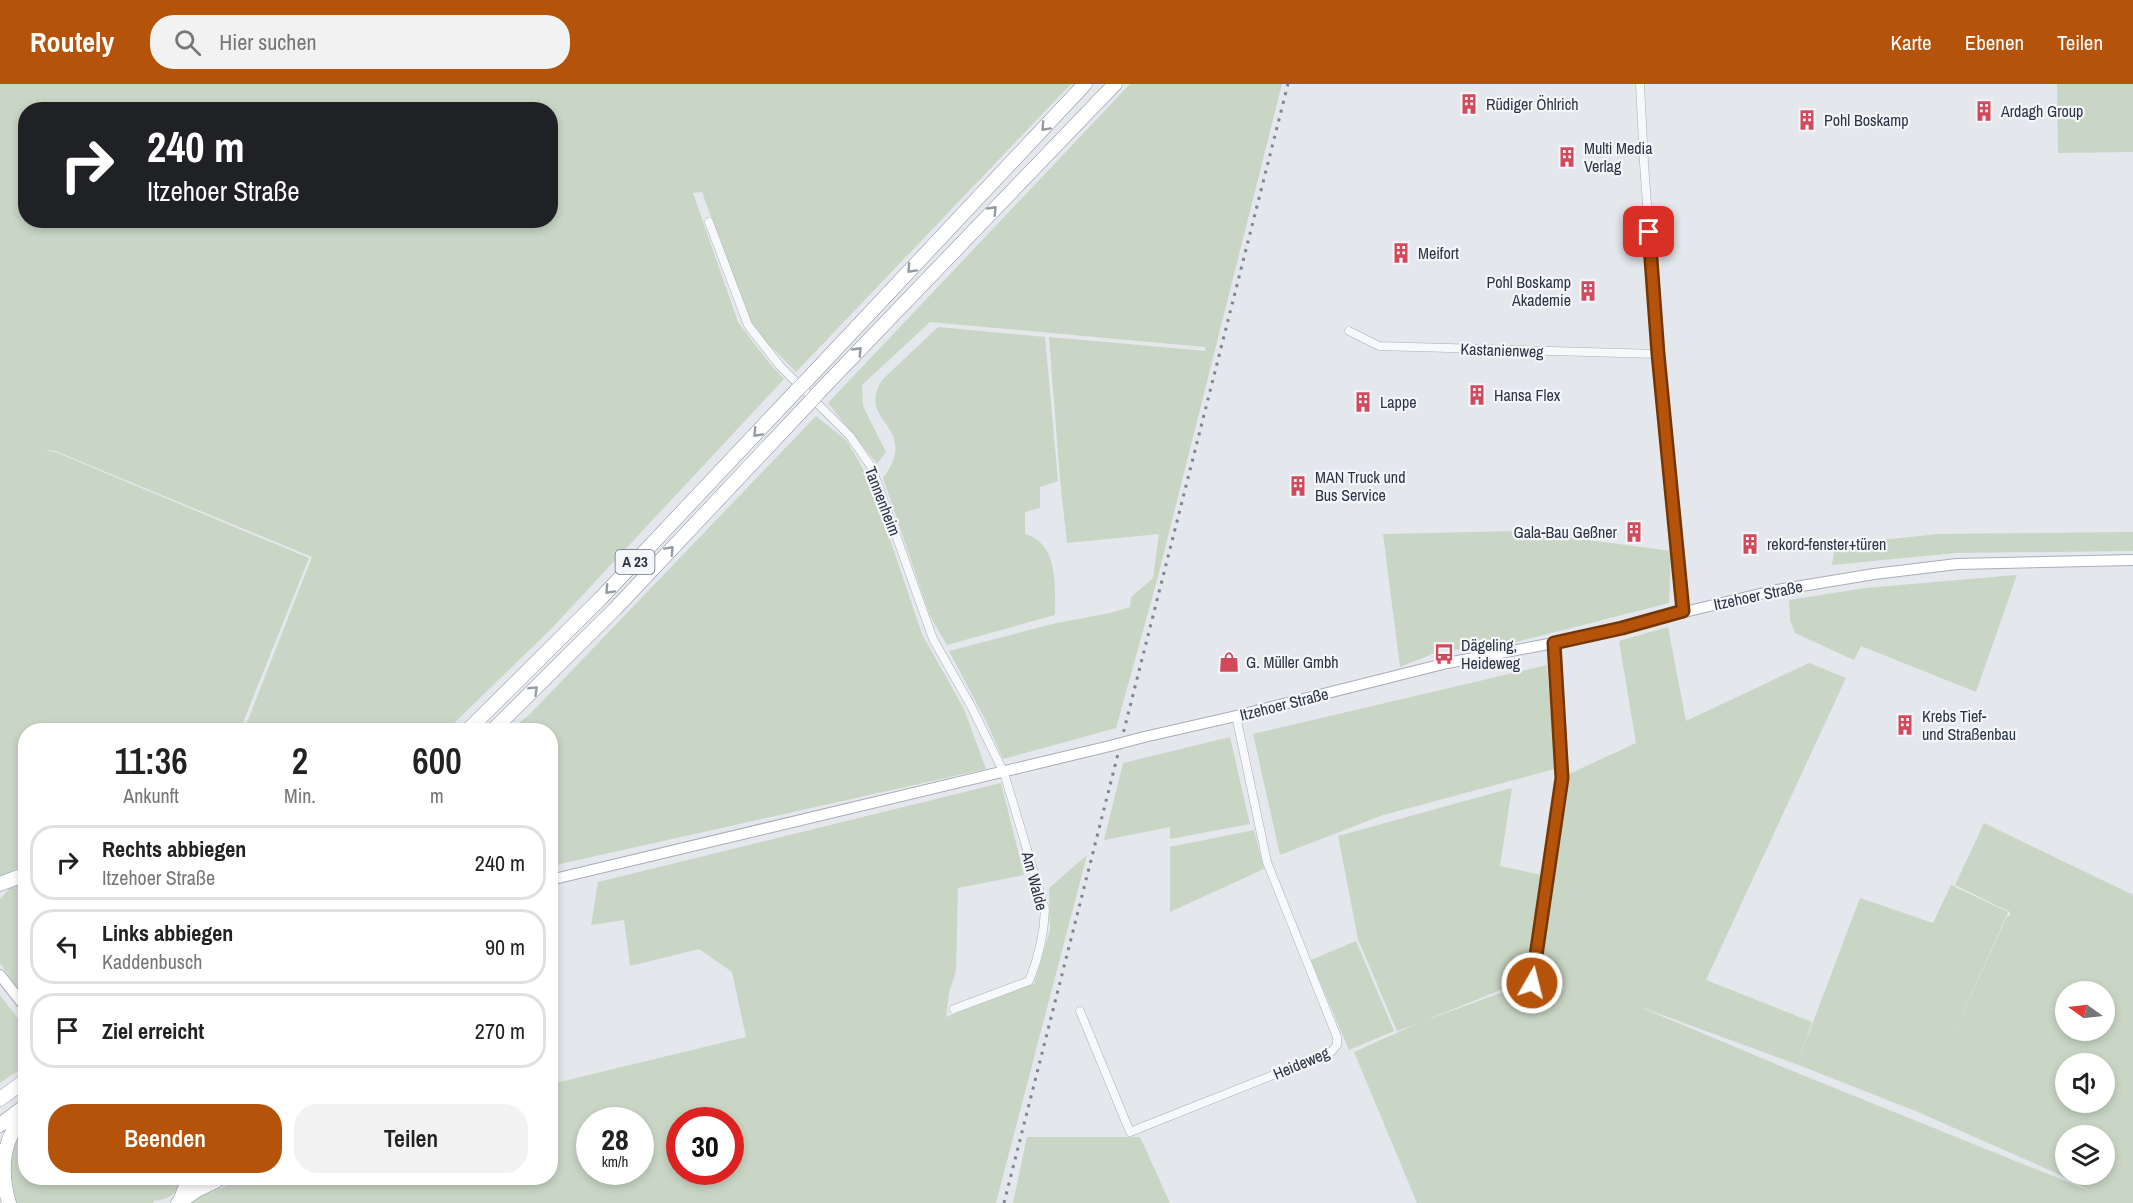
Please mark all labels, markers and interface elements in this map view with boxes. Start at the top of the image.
search box [150,15,570,69]
text: Routely [30,23,114,61]
icon: search [171,26,204,59]
text: Hier suchen [219,27,316,57]
text: Karte [1891,28,1932,57]
text: Ebenen [1965,28,2024,57]
text: Teilen [2057,28,2103,57]
building icon: Rüdiger Öhlrich [1457,92,1481,116]
place label: Rüdiger Öhlrich [1486,93,1579,115]
building icon: Ardagh Group [1972,99,1996,123]
place label: Ardagh Group [2000,100,2083,122]
building icon: Pohl Boskamp [1795,108,1819,132]
place label: Pohl Boskamp [1824,109,1909,131]
text: 240 m [147,119,245,175]
one-way arrow [1041,120,1052,130]
icon: right [48,126,126,204]
place label: Multi Media Verlag [1584,137,1653,177]
building icon: Multi Media Verlag [1555,145,1579,169]
text: Itzehoer Straße [147,173,300,209]
one-way arrow [986,206,997,217]
pin [1623,206,1674,257]
icon: arrive [1632,215,1665,248]
building icon: Meifort [1389,241,1413,265]
place label: Meifort [1418,242,1459,264]
one-way arrow [907,262,918,272]
place label: Pohl Boskamp Akademie [1486,271,1571,311]
building icon: Pohl Boskamp Akademie [1576,279,1600,303]
street label: Kastanienweg [1460,338,1545,362]
one-way arrow [851,347,862,357]
building icon: Hansa Flex [1465,383,1489,407]
place label: Hansa Flex [1494,384,1561,406]
building icon: Lappe [1351,390,1375,414]
place label: Lappe [1380,391,1416,413]
one-way arrow [753,426,764,436]
street label: Tannenheim [860,463,906,539]
place label: MAN Truck und Bus Service [1315,466,1405,506]
building icon: MAN Truck und Bus Service [1286,474,1310,498]
building icon: Gala-Bau Geßner [1622,520,1646,544]
place label: Gala-Bau Geßner [1513,521,1618,543]
building icon: rekord-fenster+türen [1738,532,1762,556]
place label: rekord-fenster+türen [1767,533,1886,555]
one-way arrow [663,546,674,556]
road number: A 23 [616,550,654,574]
street label: Itzehoer Straße [1711,575,1805,615]
one-way arrow [605,583,616,593]
place label: Dägeling, Heideweg [1461,634,1521,674]
bus stop icon: Dägeling, Heideweg [1432,642,1456,666]
shop icon: G. Müller Gmbh [1217,650,1241,674]
place label: G. Müller Gmbh [1246,651,1339,673]
street label: Itzehoer Straße [1237,682,1331,726]
one-way arrow [527,686,538,697]
place label: Krebs Tief- und Straßenbau [1922,705,2016,745]
building icon: Krebs Tief- und Straßenbau [1893,713,1917,737]
text: 11:36 [114,737,188,785]
text: 2 [292,737,308,785]
text: 600 [412,737,462,785]
text: Ankunft [123,782,179,809]
text: Min. [284,782,316,809]
text: m [430,782,444,809]
text: Rechts abbiegen [102,834,246,864]
icon: right [51,846,84,879]
text: 240 m [475,848,525,878]
street label: Am Walde [1016,848,1053,913]
text: Itzehoer Straße [102,864,215,891]
text: Links abbiegen [102,918,233,948]
icon: left [51,930,84,963]
text: 90 m [485,932,525,962]
text: Kaddenbusch [102,948,202,975]
position arrow [1500,951,1564,1015]
north arrow [2055,981,2115,1041]
map controls [2055,981,2115,1185]
icon: arrive [51,1014,84,1047]
text: Ziel erreicht [102,1016,204,1046]
text: 270 m [475,1016,525,1046]
street label: Heideweg [1270,1041,1333,1085]
button: sound [2055,1053,2115,1113]
button: Beenden [48,1104,282,1173]
button: Teilen [294,1104,528,1173]
speed limit sign: 30 [666,1107,744,1185]
text: 28 [601,1119,629,1159]
button: layers [2055,1125,2115,1185]
text: km/h [602,1151,628,1172]

